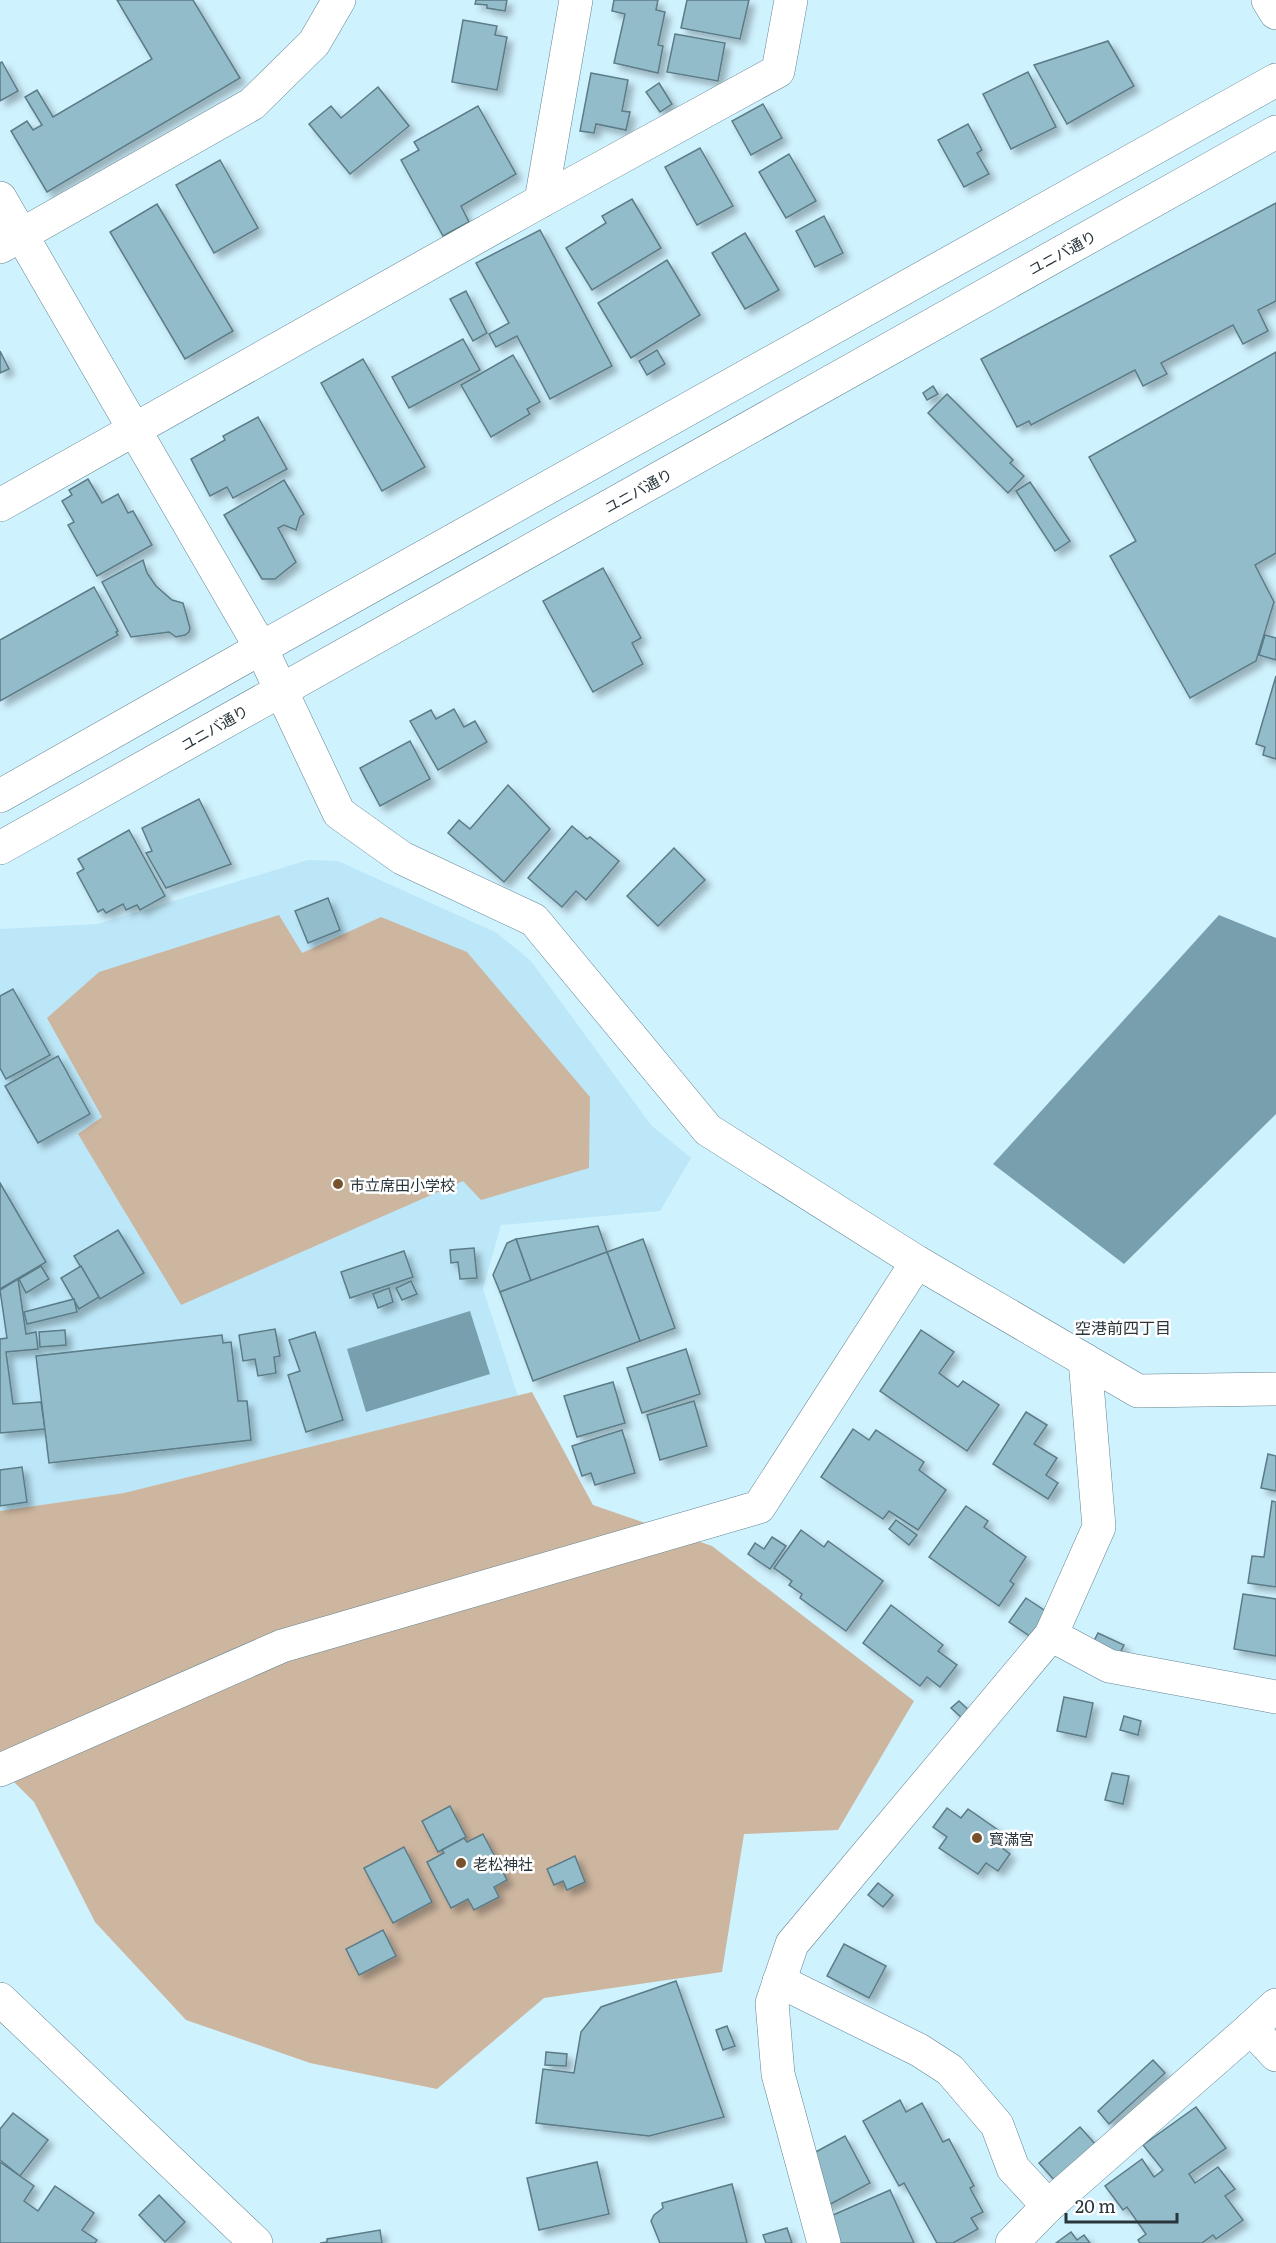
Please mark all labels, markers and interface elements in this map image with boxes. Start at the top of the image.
street label: ユニバ通り [1024,224,1100,280]
street label: ユニバ通り [600,462,676,518]
street label: ユニバ通り [176,698,252,756]
place label: 市立席田小学校 [350,1173,455,1196]
marker: 市立席田小学校 [331,1177,345,1191]
district label: 空港前四丁目 [1075,1315,1171,1339]
place label: 寳滿宮 [989,1827,1034,1850]
marker: 寳滿宮 [970,1831,984,1845]
place label: 老松神社 [473,1852,533,1875]
marker: 老松神社 [454,1856,468,1870]
scale bar [1066,2186,1177,2224]
text: 20 m [1075,2192,1116,2219]

